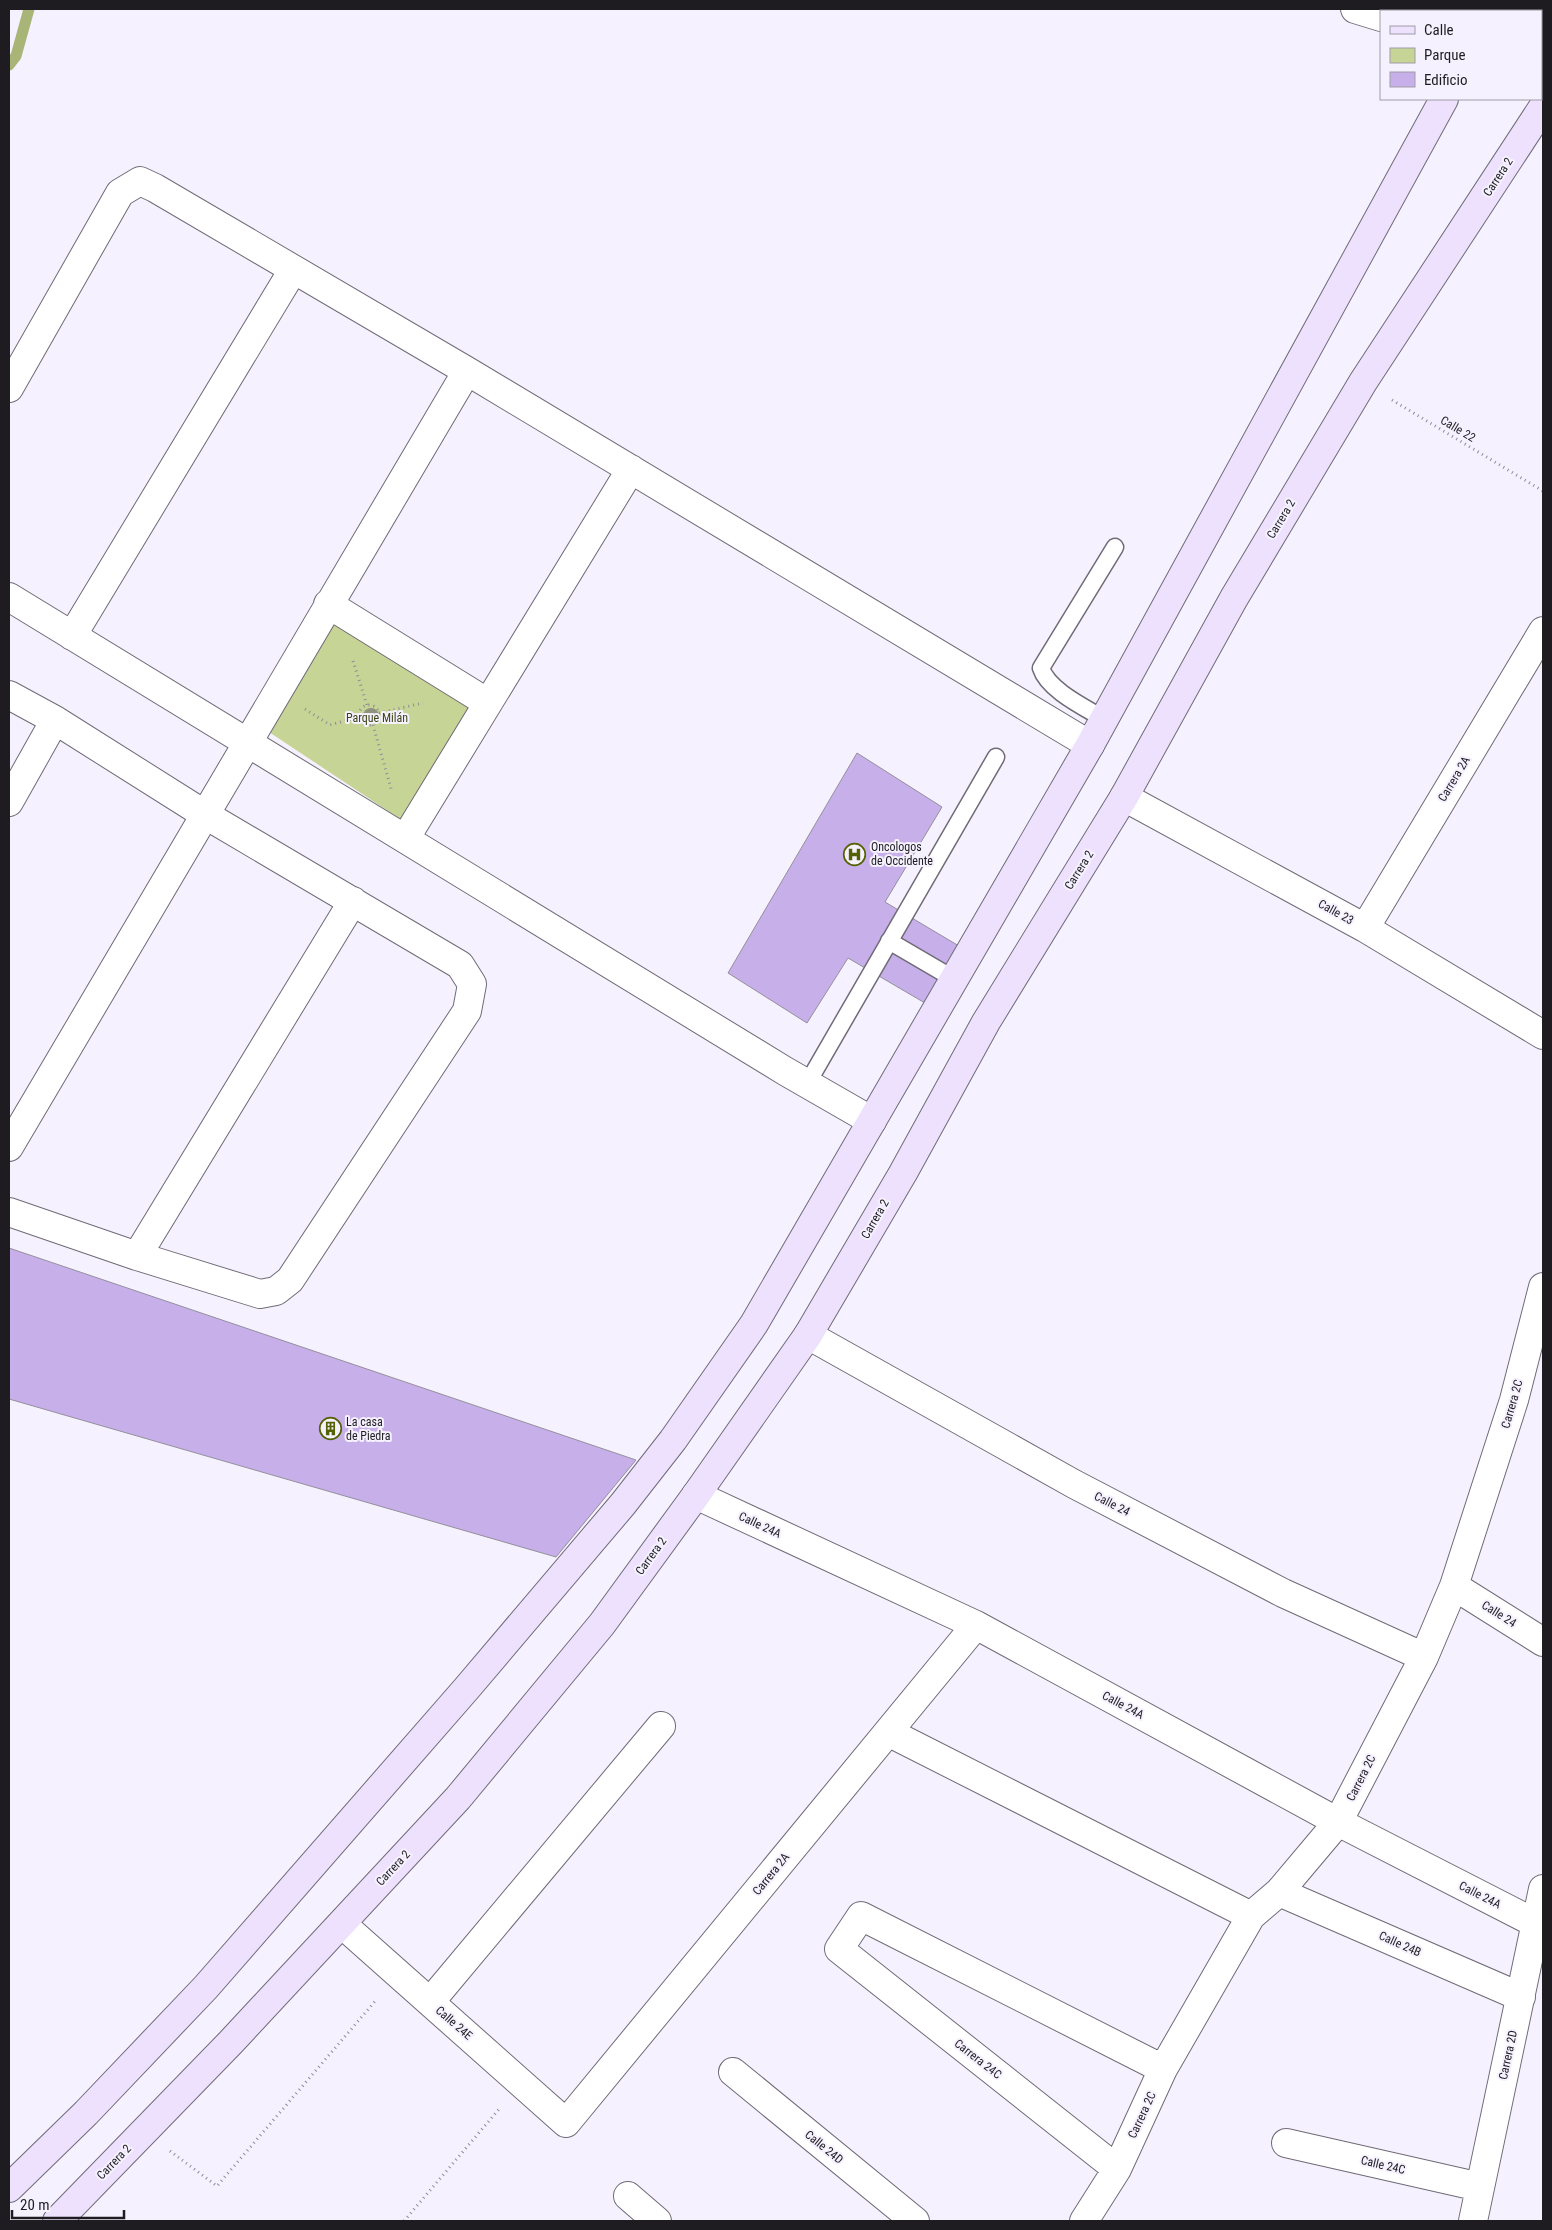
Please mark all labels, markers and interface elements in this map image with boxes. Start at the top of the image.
legend [1380,10,1542,100]
text: Calle [1424,21,1454,39]
text: Parque [1424,46,1466,64]
text: Edificio [1424,71,1467,89]
street label: Carrera 2 [1480,155,1516,199]
street label: Calle 22 [1438,413,1478,445]
street label: Carrera 2 [1264,497,1298,541]
park label: Parque Milán [346,711,408,725]
street label: Carrera 2A [1435,754,1473,804]
place label: Oncologos de Occidente [871,840,933,868]
hospital icon: Oncologos de Occidente [843,842,867,866]
street label: Carrera 2 [1062,848,1096,892]
street label: Calle 23 [1316,897,1356,927]
street label: Carrera 2 [858,1197,892,1241]
street label: Carrera 2C [1498,1378,1526,1430]
place label: La casa de Piedra [346,1415,391,1443]
building icon: La casa de Piedra [318,1417,342,1441]
street label: Calle 24 [1092,1489,1132,1519]
street label: Calle 24A [737,1509,784,1541]
street label: Carrera 2 [633,1534,669,1578]
street label: Calle 24 [1479,1598,1519,1630]
street label: Calle 24A [1100,1688,1146,1722]
street label: Carrera 2C [1343,1752,1379,1803]
street label: Carrera 2 [373,1847,413,1889]
street label: Carrera 2A [750,1850,792,1898]
street label: Calle 24A [1457,1878,1503,1912]
street label: Calle 24B [1377,1928,1423,1960]
street label: Calle 24E [433,2003,475,2043]
street label: Carrera 2D [1496,2029,1520,2081]
street label: Carrera 24C [952,2036,1005,2082]
street label: Carrera 2C [1125,2089,1159,2141]
street label: Calle 24D [802,2127,846,2167]
street label: Carrera 2 [94,2142,134,2182]
street label: Calle 24C [1359,2153,1407,2177]
scale bar [12,2188,125,2220]
text: 20 m [20,2196,50,2214]

